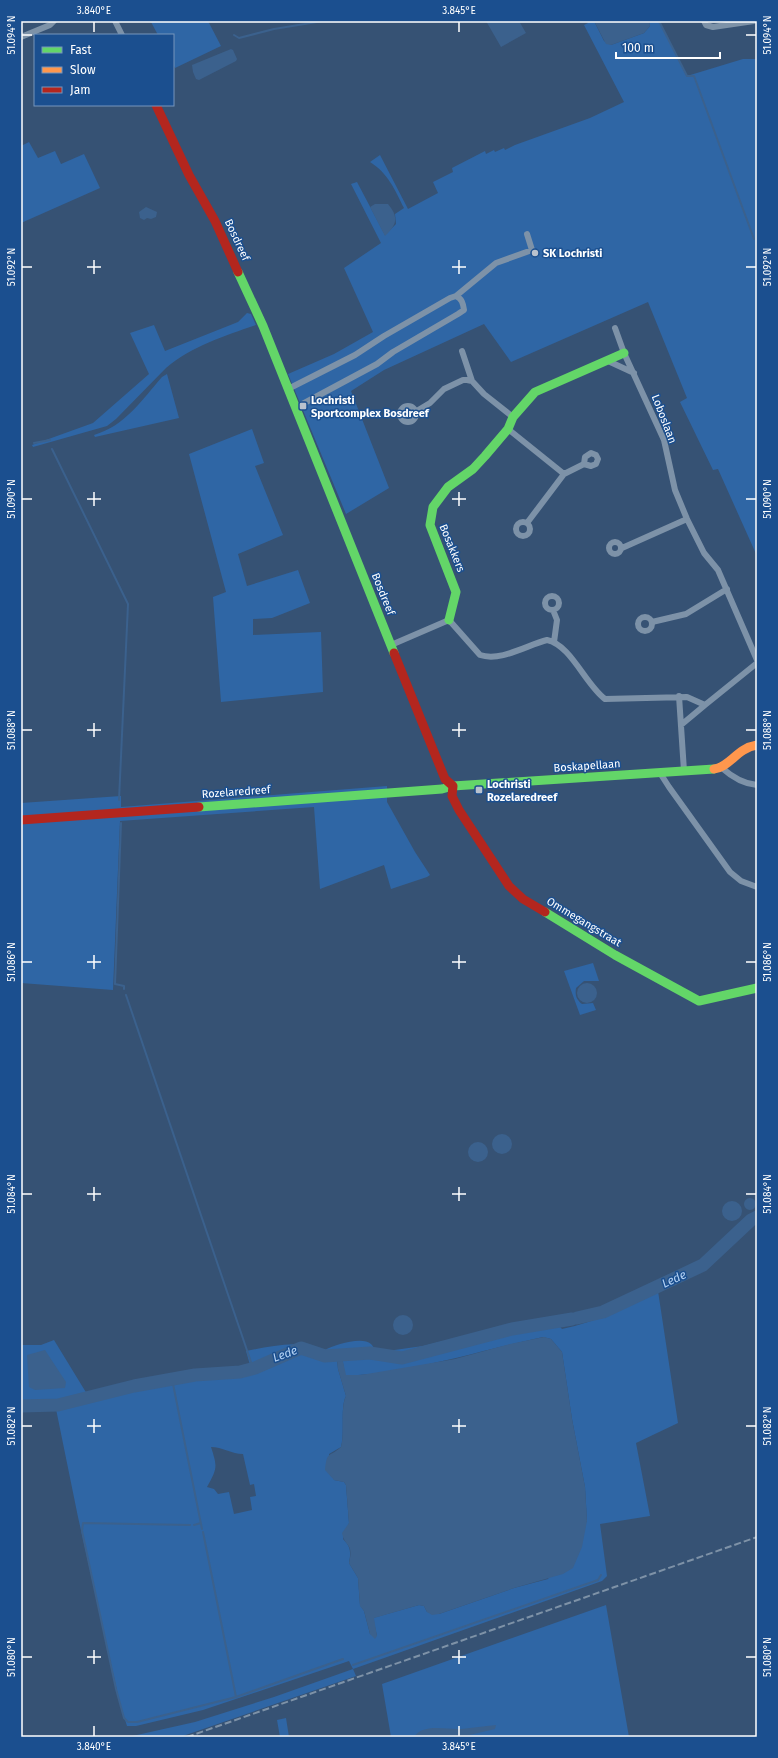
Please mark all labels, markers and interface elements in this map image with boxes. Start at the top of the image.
text: 3.840°E [77,5,111,17]
text: 3.845°E [442,5,476,17]
text: 51.094°N [6,15,18,55]
text: 51.094°N [762,15,774,55]
legend [34,34,174,106]
scale bar [616,34,720,60]
text: 100 m [622,41,654,55]
text: Fast [70,43,92,57]
text: Slow [70,63,96,77]
text: Jam [70,83,90,97]
street label: Bosdreef [222,217,253,264]
place label: SK Lochristi [543,247,602,260]
text: 51.092°N [6,248,18,286]
marker: SK Lochristi [530,248,540,258]
text: 51.092°N [762,248,774,286]
street label: Loboslaan [649,393,679,445]
place label: Lochristi Sportcomplex Bosdreef [311,394,430,420]
marker: Lochristi Sportcomplex Bosdreef [298,401,308,411]
text: 51.090°N [6,479,18,519]
text: 51.090°N [762,479,774,519]
street label: Bosakkers [437,522,467,574]
street label: Bosdreef [369,571,398,618]
text: 51.088°N [6,710,18,750]
text: 51.088°N [762,710,774,750]
street label: Boskapellaan [553,757,621,775]
place label: Lochristi Rozelaredreef [487,778,558,804]
street label: Rozelaredreef [201,783,272,801]
marker: Lochristi Rozelaredreef [474,785,484,795]
street label: Ommegangstraat [544,895,624,949]
text: 51.086°N [6,942,18,982]
text: 51.086°N [762,942,774,982]
text: 51.084°N [6,1174,18,1214]
text: 51.084°N [762,1174,774,1214]
water label: Lede [660,1267,688,1291]
water label: Lede [271,1343,299,1365]
text: 51.082°N [6,1406,18,1446]
text: 51.082°N [762,1406,774,1446]
text: 51.080°N [6,1637,18,1677]
text: 51.080°N [762,1637,774,1677]
text: 3.840°E [77,1741,111,1753]
text: 3.845°E [442,1741,476,1753]

